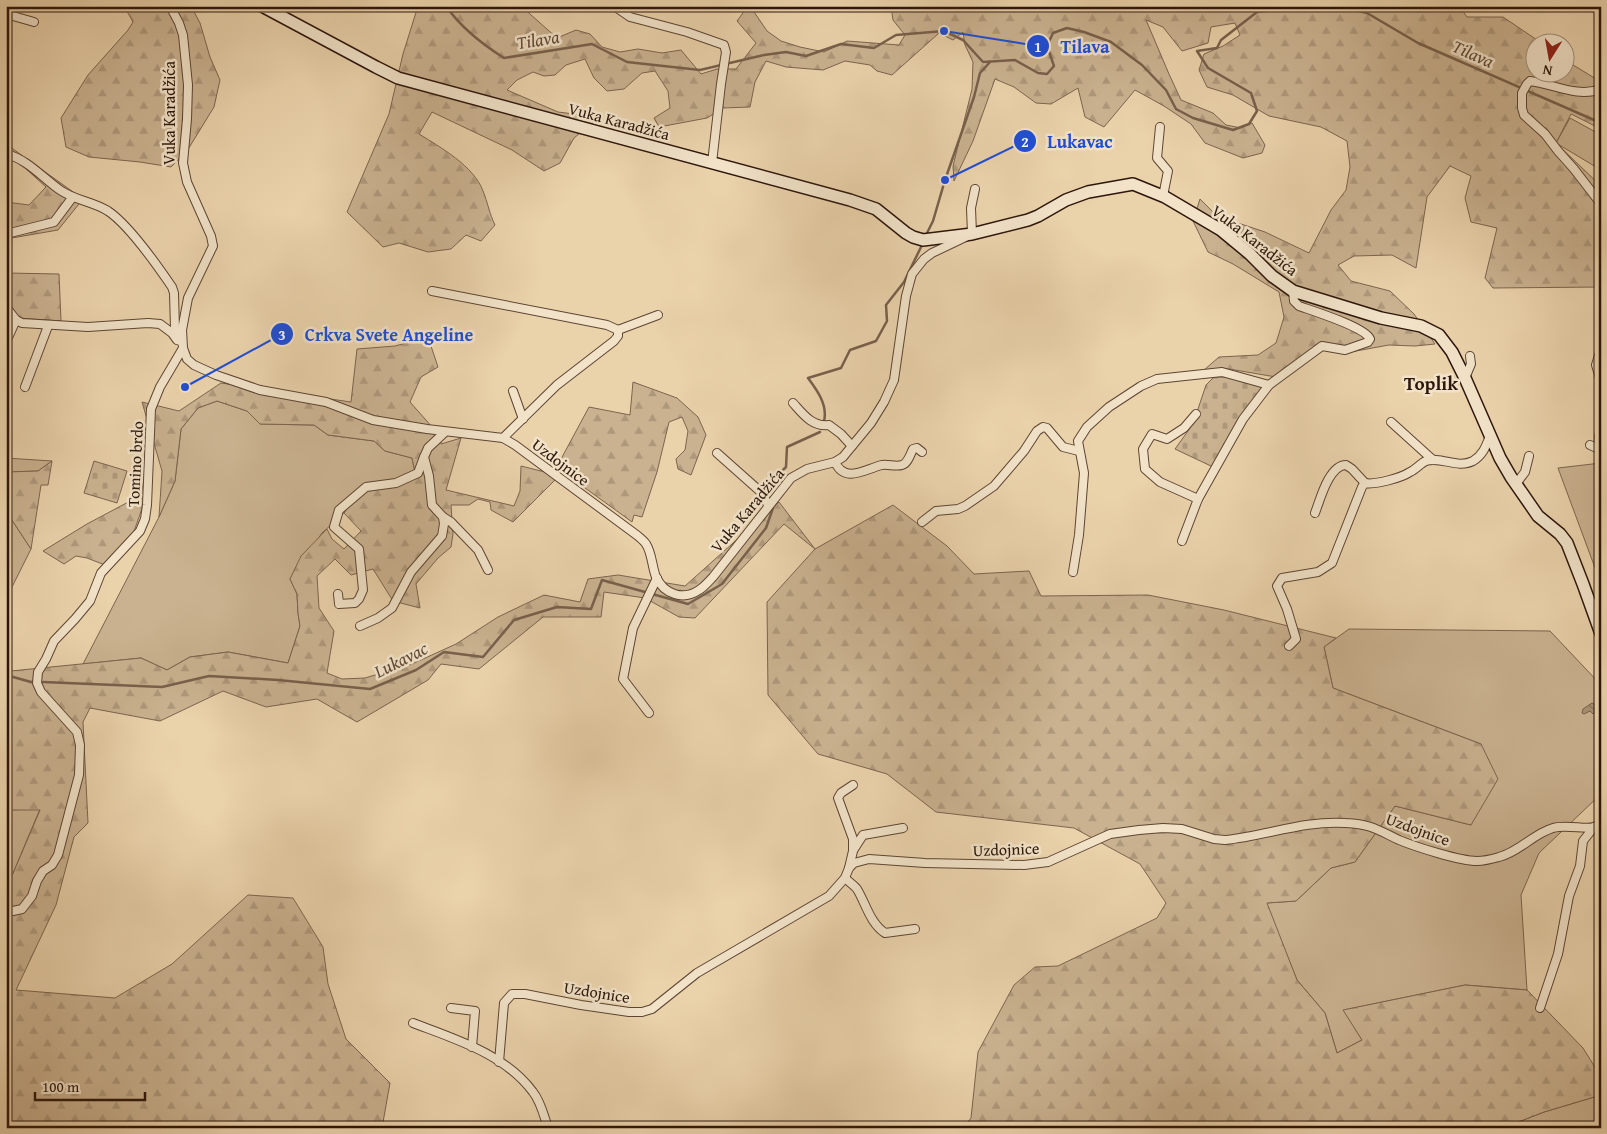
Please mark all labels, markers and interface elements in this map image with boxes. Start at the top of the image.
water label: Tilava [515,23,562,56]
callout: Tilava [1025,30,1119,63]
water label: Tilava [1448,32,1499,75]
north arrow [1524,32,1574,82]
text: Tilava [1061,33,1110,60]
text: 1 [1034,36,1042,57]
text: N [1540,60,1554,81]
street label: Vuka Karadžića [157,61,181,165]
street label: Vuka Karadžića [566,96,673,146]
callout: Lukavac [1013,125,1123,158]
text: Lukavac [1047,128,1113,155]
text: 2 [1021,131,1029,152]
street label: Vuka Karadžića [1207,199,1304,282]
callout: Crkva Svete Angeline [269,318,483,351]
text: Crkva Svete Angeline [305,321,473,348]
text: 3 [278,324,286,345]
district label: Toplik [1404,369,1458,397]
street label: Tomino brdo [121,420,149,508]
street label: Uzdojnice [527,432,595,492]
street label: Vuka Karadžića [704,462,790,558]
water label: Lukavac [368,634,433,685]
street label: Uzdojnice [1383,806,1453,852]
street label: Uzdojnice [972,836,1040,862]
street label: Uzdojnice [562,975,632,1009]
scale bar [35,1069,145,1101]
text: 100 m [42,1076,80,1097]

